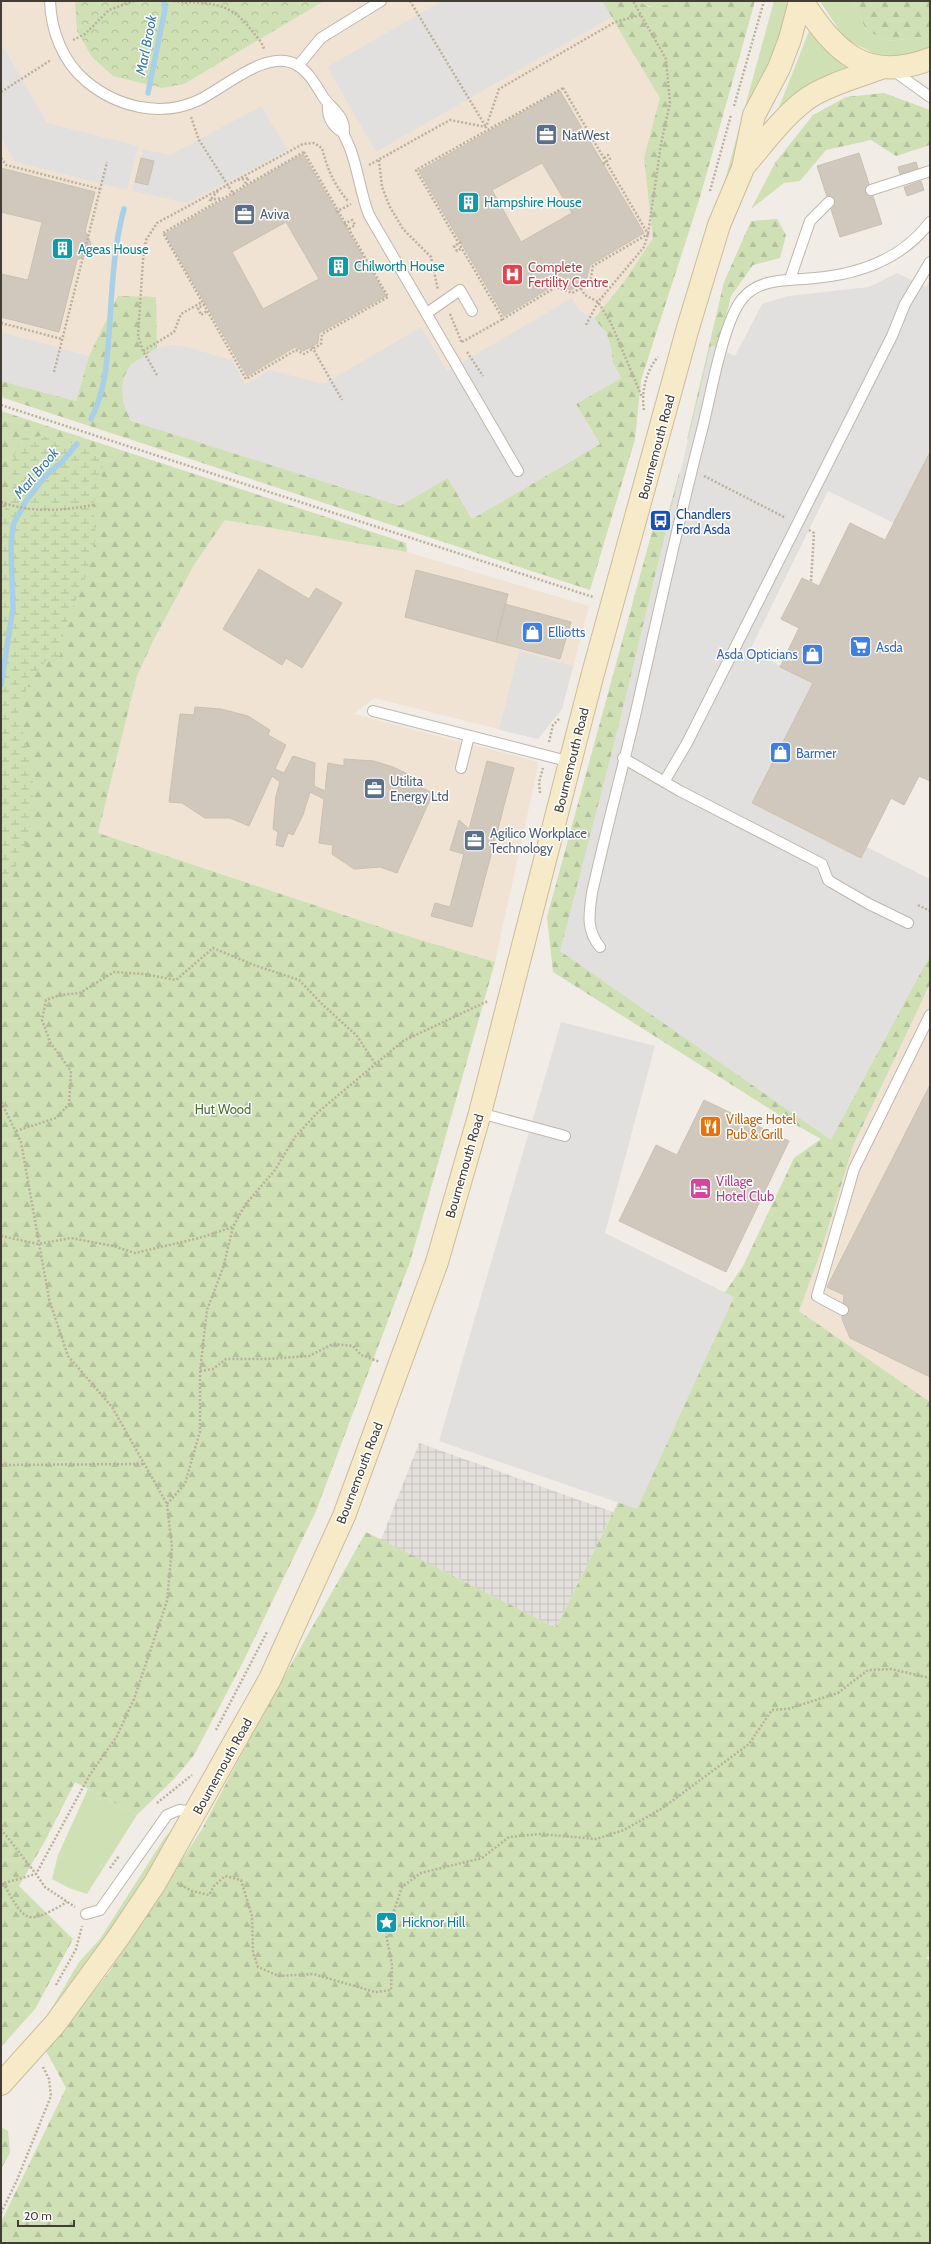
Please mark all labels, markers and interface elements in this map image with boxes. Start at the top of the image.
water label: Marl Brook [131,12,161,78]
office icon: NatWest [533,122,559,148]
place label: NatWest [562,127,610,143]
building icon: Hampshire House [455,189,481,215]
place label: Hampshire House [484,194,582,210]
office icon: Aviva [231,201,257,227]
place label: Aviva [260,206,290,222]
building icon: Ageas House [50,236,76,262]
place label: Ageas House [78,241,149,257]
building icon: Chilworth House [326,253,352,279]
place label: Chilworth House [354,258,445,274]
place label: Complete Fertility Centre [528,259,609,290]
hospital icon: Complete Fertility Centre [500,261,526,287]
street label: Bournemouth Road [634,393,678,501]
water label: Marl Brook [9,443,63,503]
place label: Chandlers Ford Asda [676,506,732,537]
bus stop icon: Chandlers Ford Asda [648,508,674,534]
shop icon: Elliotts [520,619,546,645]
place label: Elliotts [548,624,586,640]
supermarket icon: Asda [847,634,873,660]
place label: Asda [876,639,904,655]
shop icon: Asda Opticians [800,641,826,667]
place label: Asda Opticians [716,646,799,662]
street label: Bournemouth Road [550,706,592,814]
shop icon: Barmer [768,740,794,766]
place label: Barmer [796,745,837,761]
place label: Utilita Energy Ltd [390,773,449,804]
office icon: Utilita Energy Ltd [361,775,387,801]
place label: Agilico Workplace Technology [490,825,587,856]
office icon: Agilico Workplace Technology [461,827,487,853]
park label: Hut Wood [195,1101,251,1117]
place label: Village Hotel Pub & Grill [726,1111,796,1142]
street label: Bournemouth Road [441,1112,487,1220]
restaurant icon: Village Hotel Pub & Grill [697,1113,723,1139]
place label: Village Hotel Club [716,1173,774,1204]
hotel icon: Village Hotel Club [688,1175,714,1201]
street label: Bournemouth Road [332,1420,386,1526]
street label: Bournemouth Road [189,1715,255,1817]
place icon: Hicknor Hill [374,1909,400,1935]
place label: Hicknor Hill [402,1914,465,1930]
scale bar [18,2202,74,2228]
text: 20 m [24,2208,52,2223]

